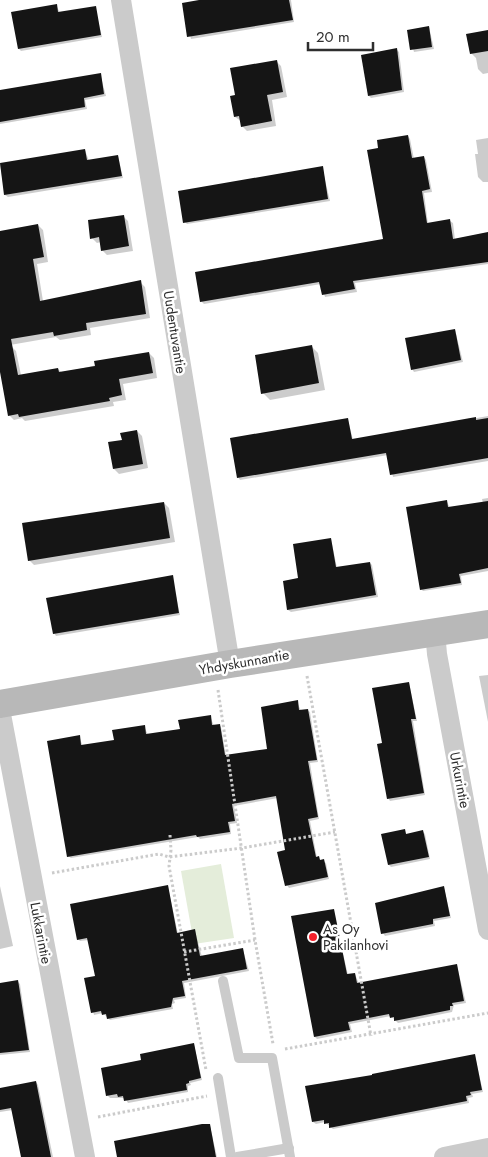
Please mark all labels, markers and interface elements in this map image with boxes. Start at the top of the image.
scale bar [308,20,373,52]
text: 20 m [316,26,350,48]
street label: Uudentuvantie [159,289,191,375]
street label: Yhdyskunnantie [197,644,291,680]
street label: Urkurintie [445,750,475,810]
street label: Lukkarintie [25,900,57,966]
place label: As Oy Pakilanhovi [323,919,389,955]
marker: As Oy Pakilanhovi [307,931,319,943]

